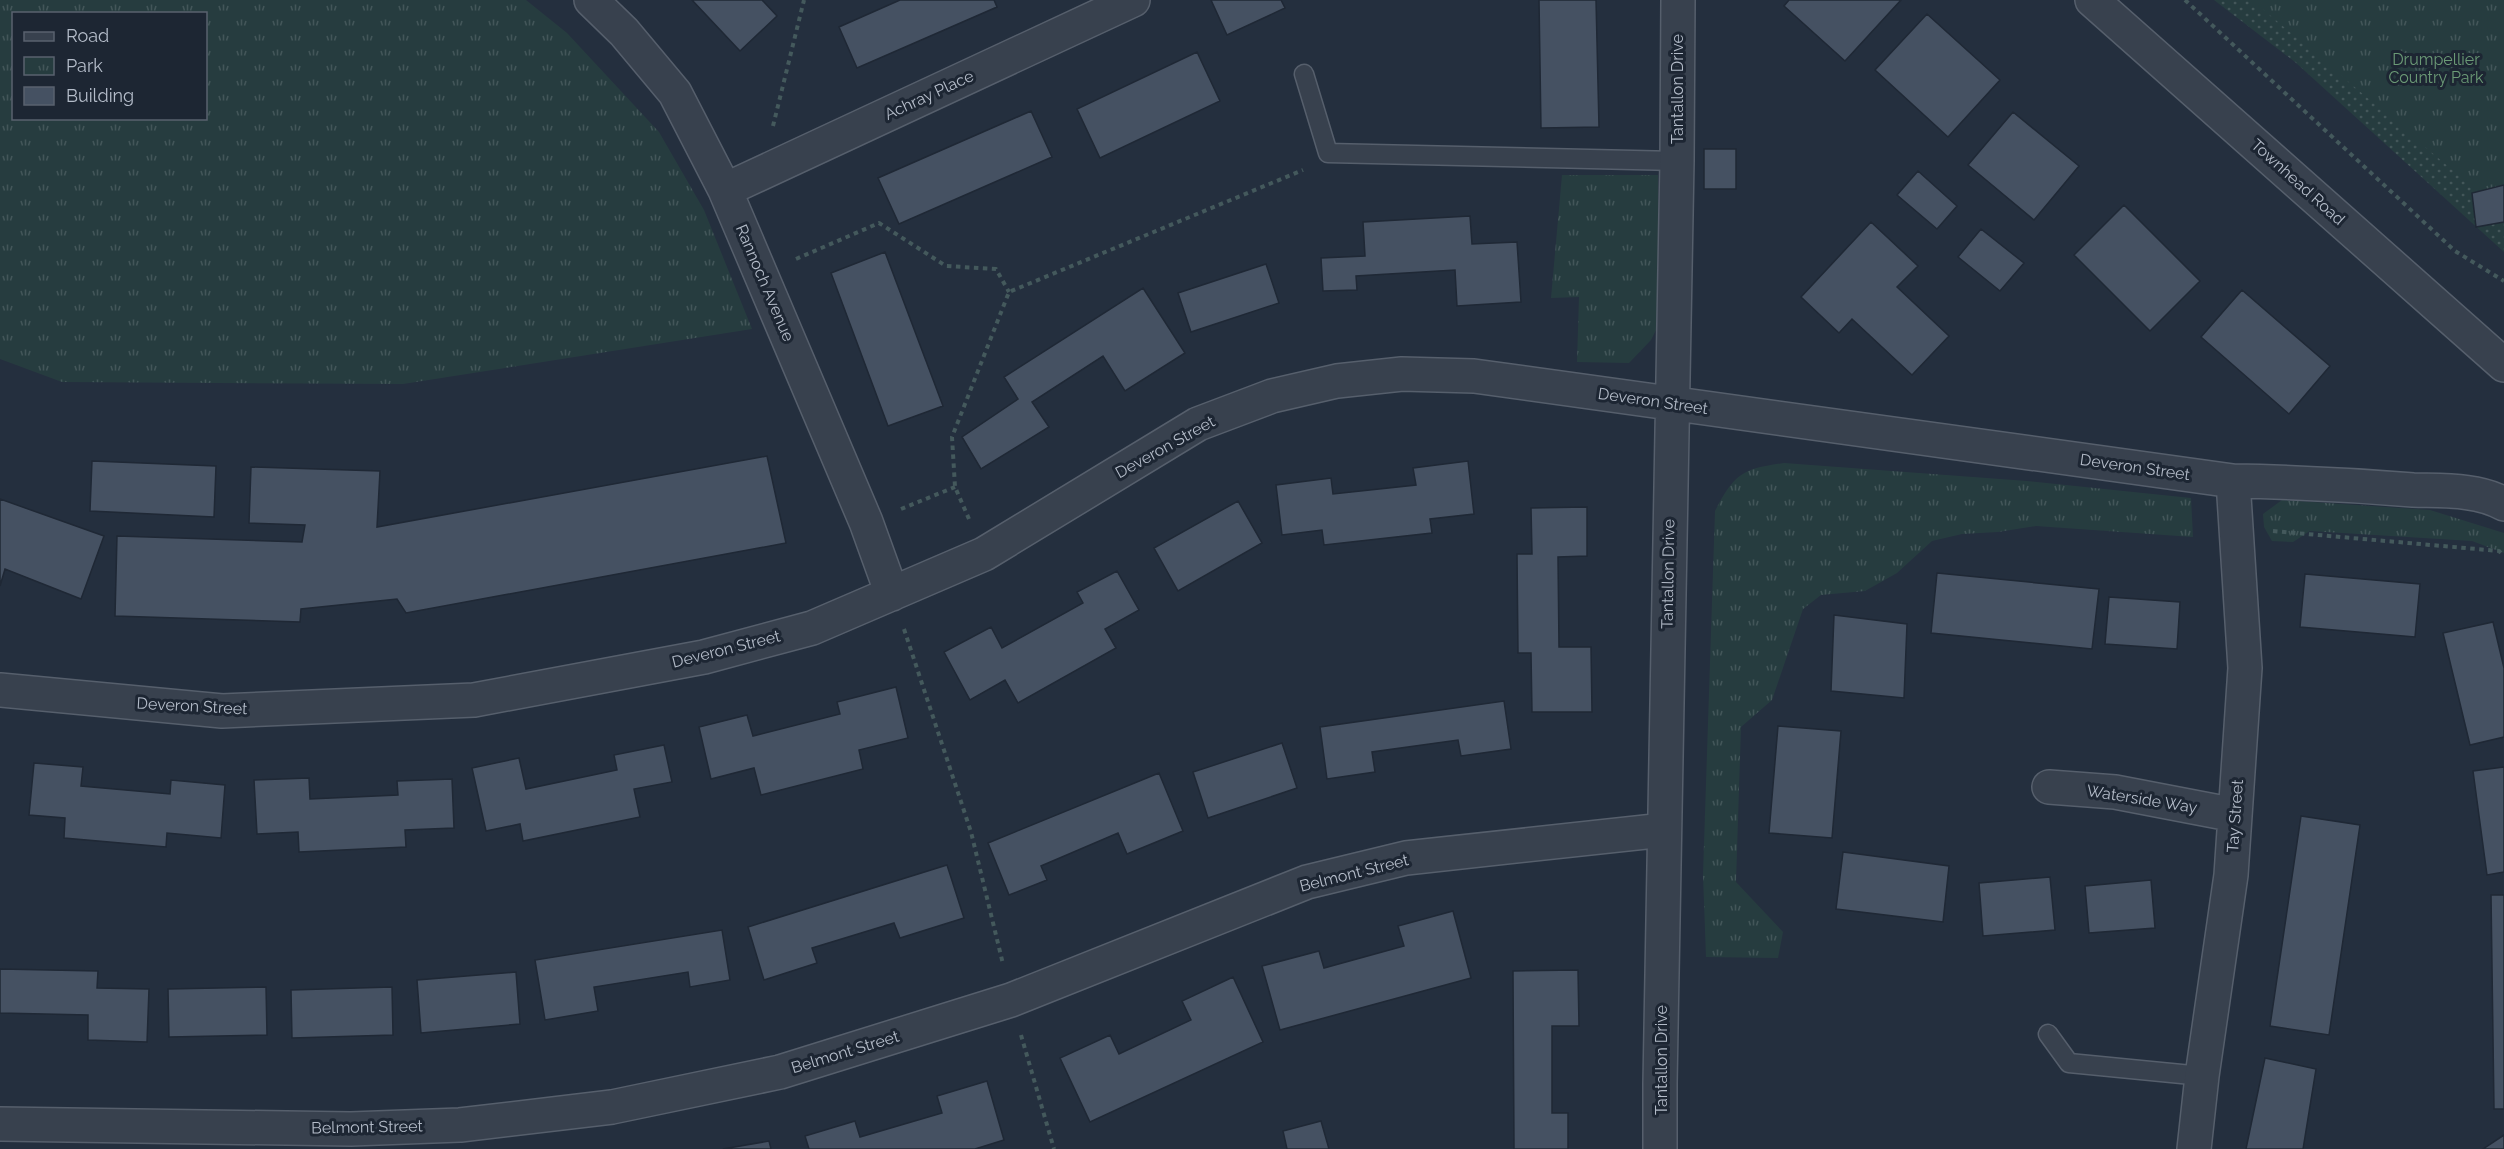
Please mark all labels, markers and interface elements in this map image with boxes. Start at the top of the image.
legend [12,12,207,120]
text: Road [66,25,109,46]
street label: Tantallon Drive [1668,34,1687,144]
park label: Drumpellier Country Park [2388,50,2484,87]
text: Park [66,55,103,76]
street label: Achray Place [881,66,977,124]
text: Building [66,85,134,106]
street label: Townhead Road [2247,135,2349,229]
street label: Rannoch Avenue [732,222,798,344]
street label: Deveron Street [1597,384,1710,418]
street label: Deveron Street [1112,412,1219,482]
street label: Deveron Street [2079,450,2192,484]
street label: Tantallon Drive [1658,519,1678,629]
street label: Deveron Street [670,626,783,672]
street label: Deveron Street [136,694,248,718]
street label: Tay Street [2223,778,2247,853]
street label: Waterside Way [2085,781,2199,817]
street label: Belmont Street [1298,850,1411,896]
street label: Tantallon Drive [1652,1005,1671,1115]
street label: Belmont Street [789,1026,902,1077]
street label: Belmont Street [311,1117,424,1137]

